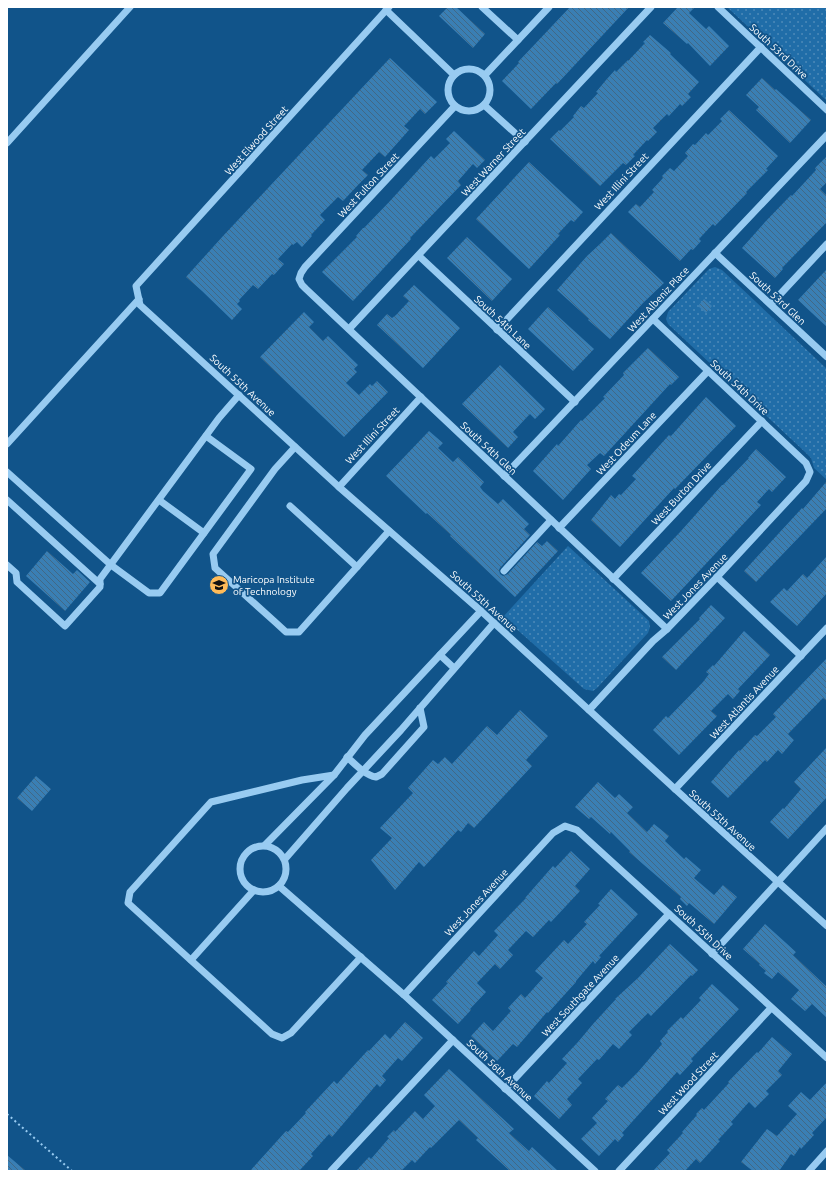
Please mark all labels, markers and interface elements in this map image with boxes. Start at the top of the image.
street label: South 53rd Drive [747,22,810,81]
street label: West Elwood Street [223,104,290,177]
street label: West Warner Street [459,126,528,198]
street label: West Fulton Street [336,151,401,220]
street label: West Illini Street [592,151,651,212]
street label: West Albeniz Place [625,265,691,334]
street label: South 53rd Glen [747,270,808,327]
street label: South 54th Lane [472,293,533,351]
street label: South 55th Avenue [208,352,278,419]
street label: South 54th Drive [708,358,771,417]
street label: West Illini Street [343,405,402,466]
street label: West Odeum Lane [594,409,658,477]
street label: South 54th Glen [458,420,519,477]
street label: West Burton Drive [649,459,713,527]
street label: West Jones Avenue [661,551,730,622]
street label: South 55th Avenue [448,569,519,634]
school or university icon: Maricopa Institute of Technology [208,574,230,596]
place label: Maricopa Institute of Technology [233,574,315,597]
street label: West Atlantis Avenue [708,664,781,741]
street label: South 55th Avenue [687,788,758,853]
street label: West Jones Avenue [443,867,510,938]
street label: South 55th Drive [672,903,735,962]
street label: West Southgate Avenue [540,952,621,1039]
street label: South 56th Avenue [465,1037,535,1104]
street label: West Wood Street [656,1050,720,1117]

